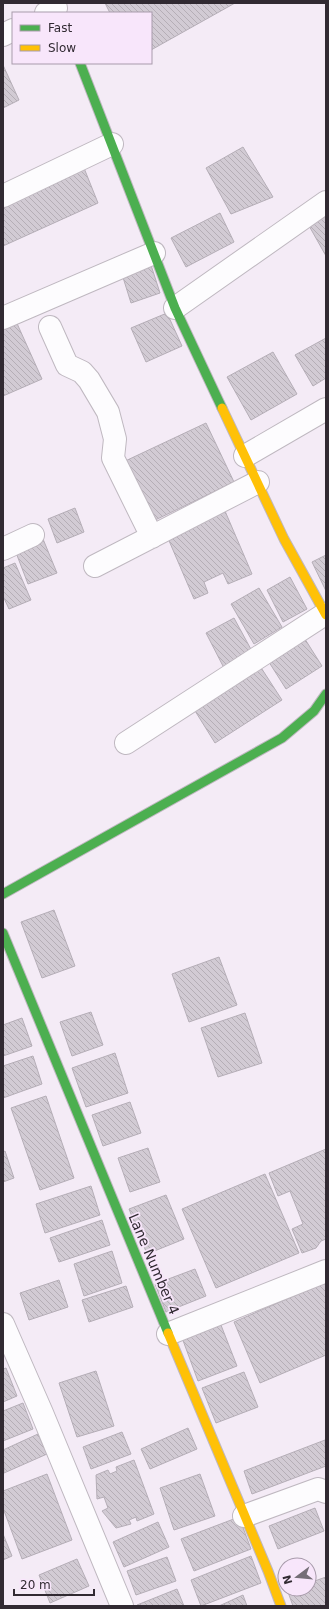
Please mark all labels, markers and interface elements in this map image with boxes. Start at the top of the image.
legend [12,12,152,64]
text: Fast [48,21,72,35]
text: Slow [48,41,76,55]
street label: Lane Number 4 [126,1211,182,1317]
north arrow [277,1557,317,1597]
scale bar [14,1571,94,1597]
text: N [280,1573,295,1586]
text: 20 m [20,1578,51,1592]

